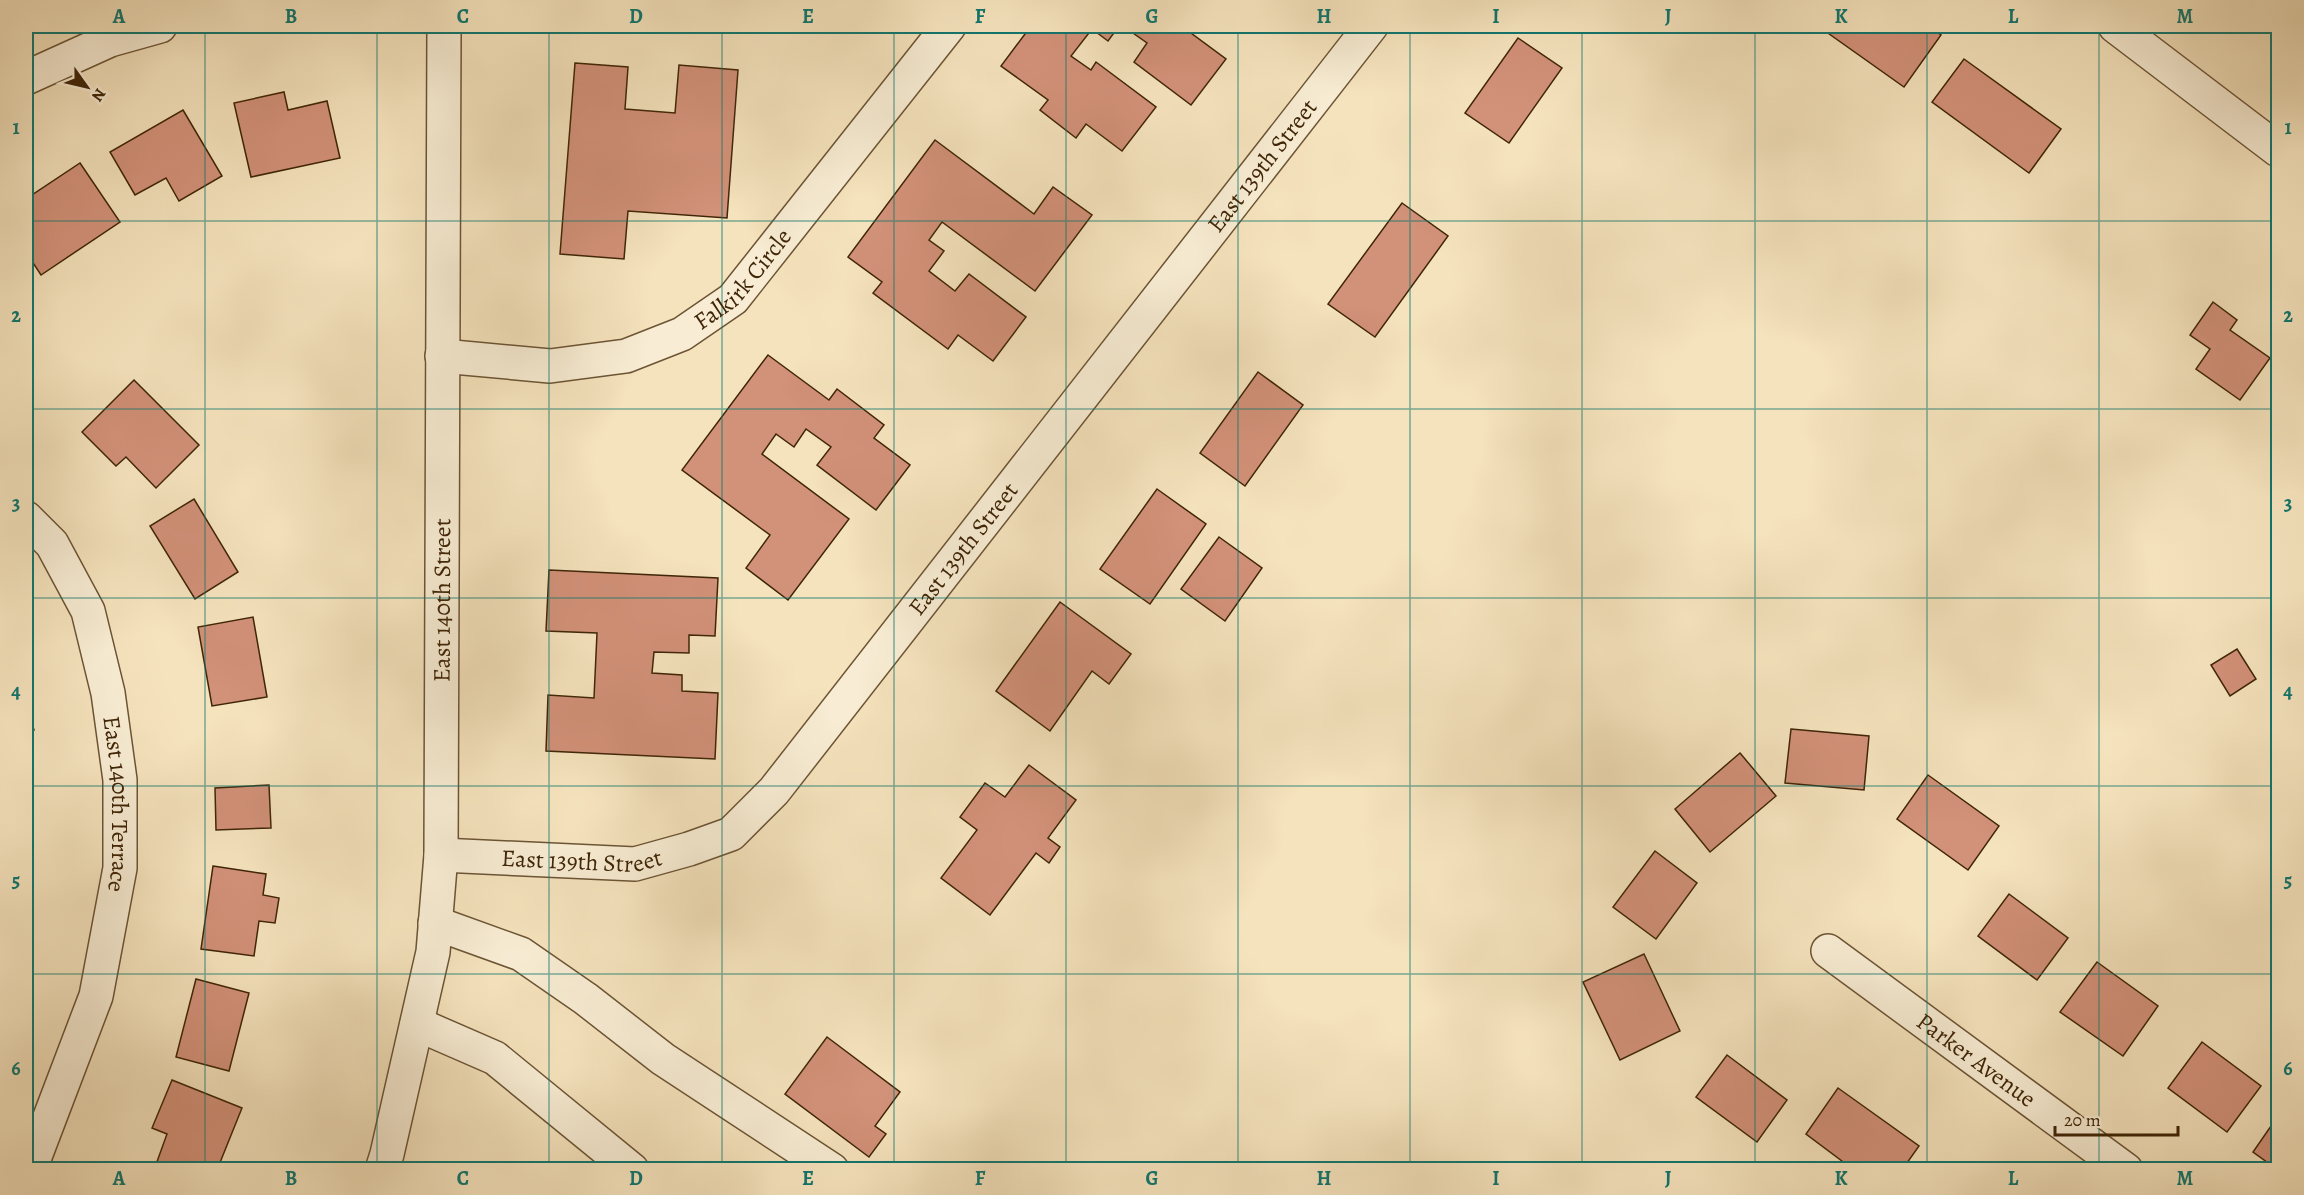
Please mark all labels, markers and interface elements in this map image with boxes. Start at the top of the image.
text: A [112,3,126,30]
text: B [285,3,297,30]
text: C [457,3,469,30]
text: D [629,3,643,30]
text: E [802,3,814,30]
text: F [975,3,986,30]
text: G [1145,3,1159,30]
text: H [1317,3,1332,30]
text: I [1492,3,1500,30]
text: J [1665,3,1672,30]
text: K [1834,3,1848,30]
text: L [2008,3,2019,30]
text: M [2177,3,2194,30]
north arrow [57,57,117,117]
text: N [86,84,111,106]
street label: East 139th Street [1200,92,1324,239]
text: 1 [12,114,20,141]
text: 1 [2284,114,2292,141]
street label: Falkirk Circle [688,222,799,337]
text: 2 [11,302,21,329]
text: 2 [2283,302,2293,329]
street label: East 139th Street [901,475,1025,622]
text: 3 [12,490,20,517]
text: 3 [2284,490,2292,517]
street label: East 140th Street [426,518,458,682]
text: 4 [11,678,21,705]
text: 4 [2283,678,2293,705]
street label: East 140th Terrace [95,714,136,895]
street label: East 139th Street [501,841,666,880]
text: 5 [12,867,20,894]
text: 5 [2284,867,2292,894]
street label: Parker Avenue [1910,1005,2042,1115]
text: 6 [11,1055,21,1082]
text: 6 [2283,1055,2293,1082]
scale bar [2055,1099,2178,1137]
text: 20 m [2064,1108,2101,1132]
text: A [112,1165,126,1192]
text: B [285,1165,297,1192]
text: C [457,1165,469,1192]
text: D [629,1165,643,1192]
text: E [802,1165,814,1192]
text: F [975,1165,986,1192]
text: G [1145,1165,1159,1192]
text: H [1317,1165,1332,1192]
text: I [1492,1165,1500,1192]
text: J [1665,1165,1672,1192]
text: K [1834,1165,1848,1192]
text: L [2008,1165,2019,1192]
text: M [2177,1165,2194,1192]

